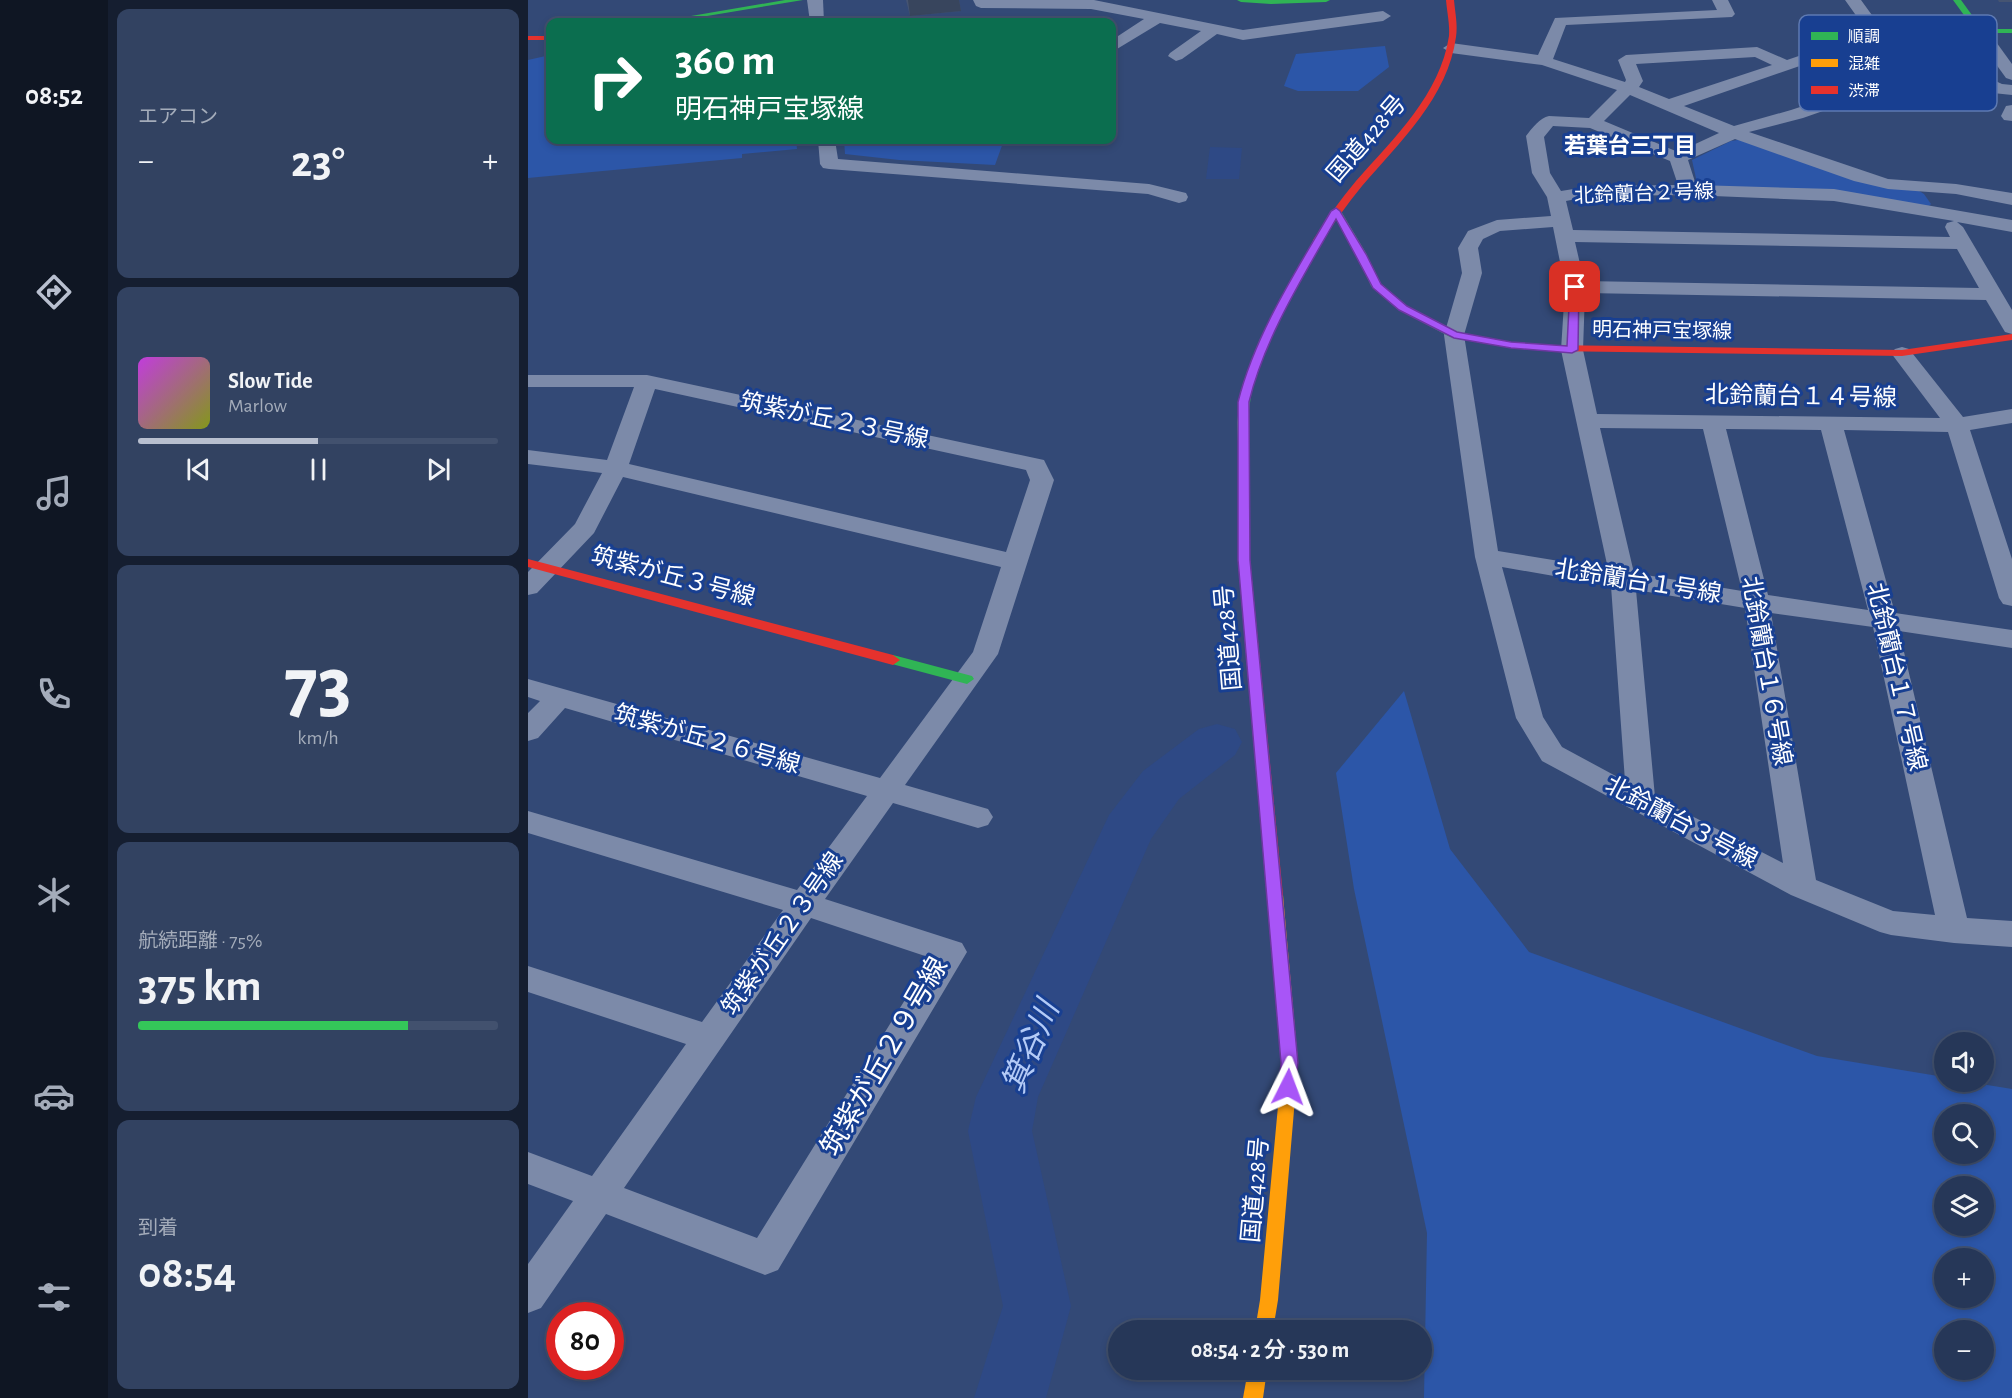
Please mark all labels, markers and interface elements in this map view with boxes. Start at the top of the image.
legend [1799,15,1997,111]
text: 順調 [1848,29,1880,45]
text: 360 m [675,40,776,82]
icon: right [576,42,654,120]
text: 混雑 [1848,55,1880,72]
text: 08:52 [25,82,83,109]
text: 渋滞 [1848,83,1880,99]
street label: 国道428号 [1322,90,1411,187]
text: 明石神戸宝塚線 [675,96,864,123]
text: エアコン [138,107,218,127]
district label: 若葉台三丁目 [1564,134,1696,157]
text: 23° [291,140,345,185]
text: − [138,145,154,178]
text: + [482,145,498,178]
street label: 北鈴蘭台２号線 [1574,180,1714,206]
pin [1549,261,1600,312]
icon: arrive [1558,270,1591,303]
icon: directions [33,271,75,313]
street label: 明石神戸宝塚線 [1592,318,1732,342]
text: Slow Tide [228,370,313,392]
street label: 北鈴蘭台１４号線 [1705,381,1897,411]
street label: 筑紫が丘２３号線 [738,387,931,453]
text: Marlow [228,396,287,416]
icon: previous [182,453,215,486]
icon: pause [302,453,335,486]
icon: next [422,453,455,486]
icon: music [33,472,75,514]
street label: 筑紫が丘３号線 [589,542,758,610]
street label: 北鈴蘭台１号線 [1553,555,1723,607]
street label: 北鈴蘭台１６号線 [1738,574,1796,768]
street label: 北鈴蘭台１７号線 [1863,580,1931,773]
street label: 国道428号 [1210,584,1246,692]
text: 73 [284,648,352,726]
icon: phone [33,673,75,715]
street label: 筑紫が丘２６号線 [611,700,803,778]
text: km/h [297,728,339,748]
street label: 北鈴蘭台３号線 [1601,771,1762,873]
street label: 筑紫が丘２３号線 [716,847,848,1020]
icon: climate [33,874,75,916]
text: 航続距離 · 75% [138,931,262,951]
street label: 筑紫が丘２９号線 [815,952,953,1161]
text: 375 km [138,964,262,1009]
water label: 箕谷川 [996,993,1066,1097]
map controls [1934,1032,1994,1380]
button: sound [1934,1032,1994,1092]
position arrow [1256,1055,1320,1119]
icon: car [33,1075,75,1117]
button: search [1934,1104,1994,1164]
street label: 国道428号 [1237,1136,1273,1244]
button: layers [1934,1176,1994,1236]
text: 到着 [138,1218,178,1238]
button: + [1934,1248,1994,1308]
text: 08:54 [138,1251,236,1296]
icon: filters [33,1276,75,1318]
speed limit sign: 80 [546,1302,624,1380]
button: − [1934,1320,1994,1380]
text: 08:54 · 2 分 · 530 m [1191,1339,1349,1361]

